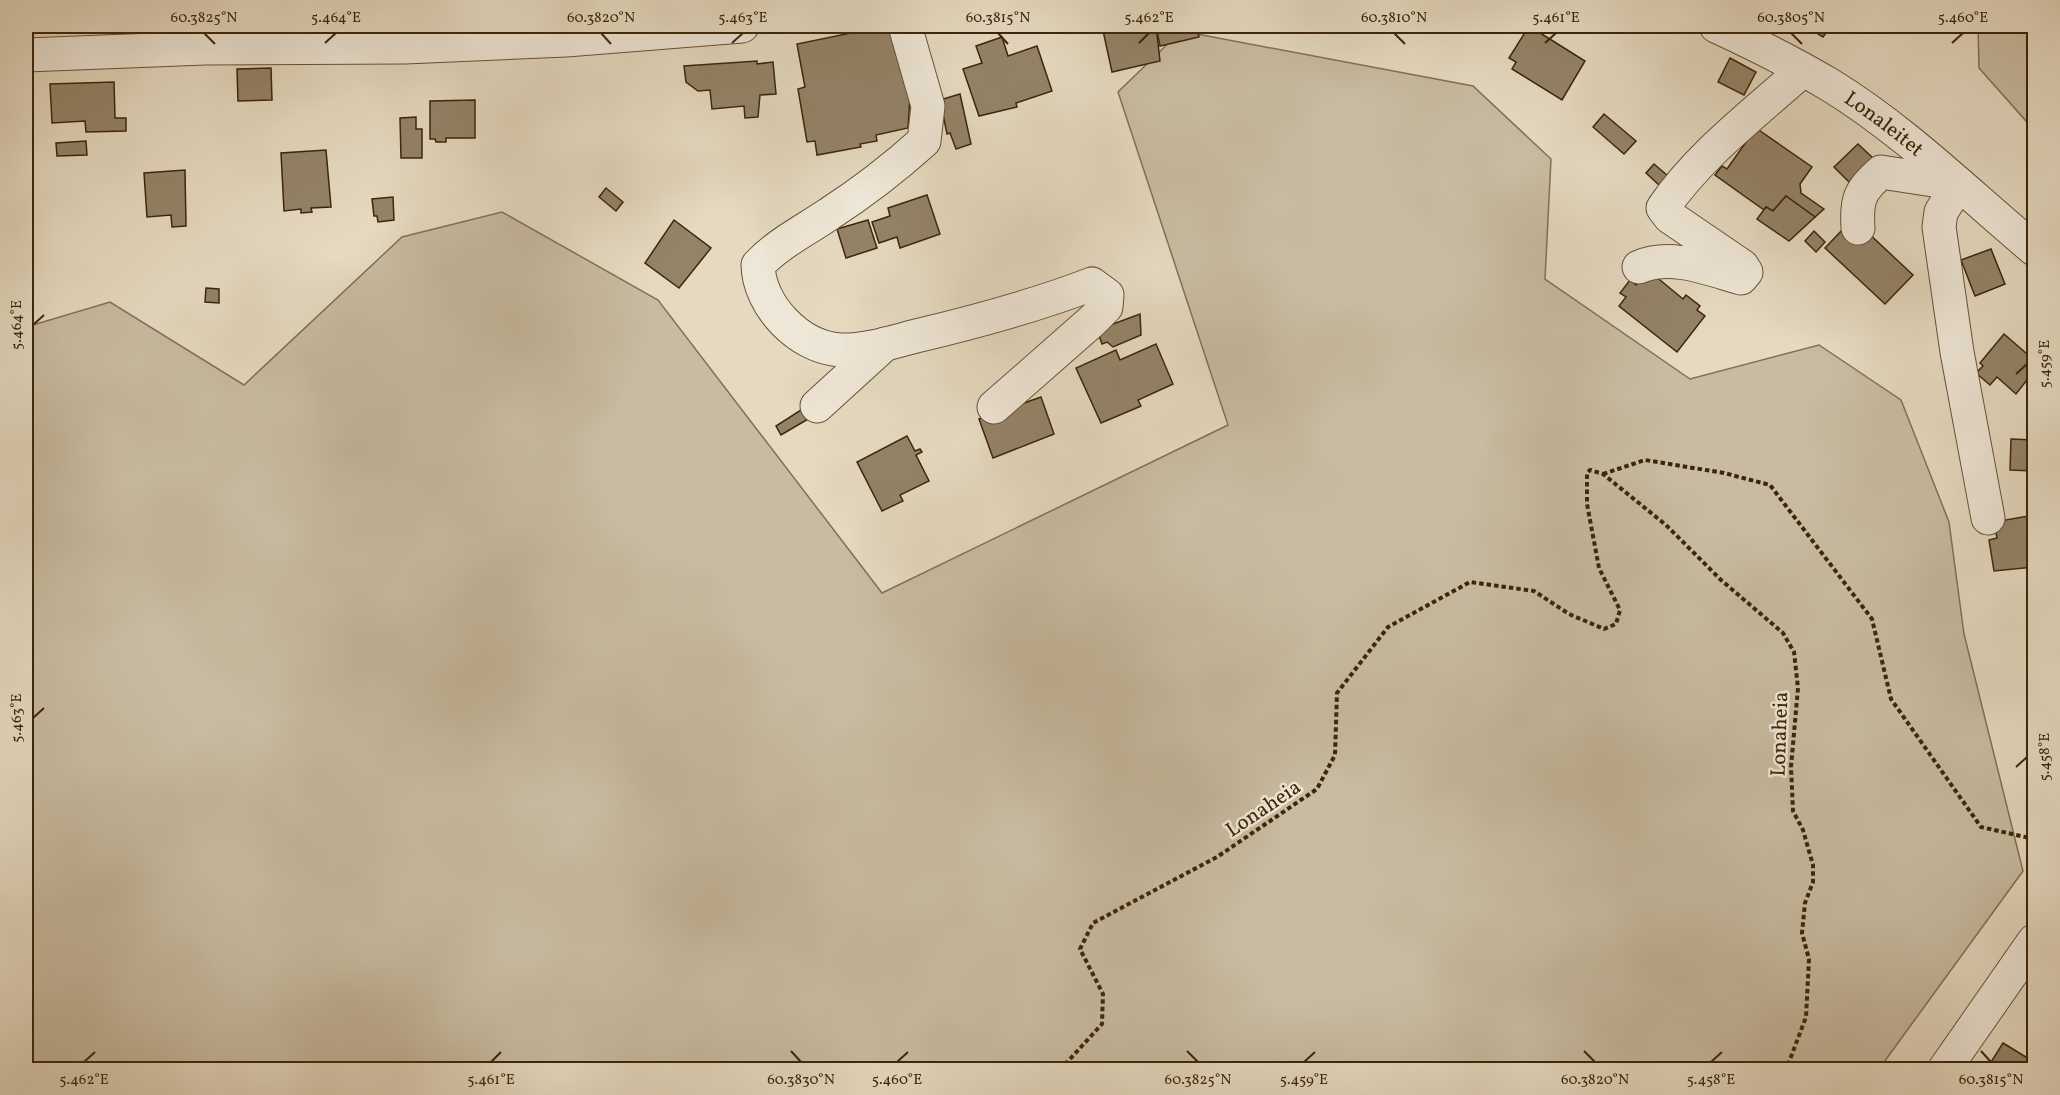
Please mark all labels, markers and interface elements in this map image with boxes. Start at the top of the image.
text: 60.3825°N [171,8,237,29]
text: 5.464°E [311,8,361,29]
text: 60.3820°N [567,8,635,29]
text: 5.463°E [718,8,768,29]
text: 60.3815°N [966,8,1030,29]
text: 5.462°E [1124,8,1174,29]
text: 60.3810°N [1361,8,1427,29]
text: 5.461°E [1532,8,1580,29]
text: 60.3805°N [1757,8,1825,29]
text: 5.460°E [1938,8,1988,29]
street label: Lonaleitet [1838,85,1930,164]
text: 5.464°E [7,300,28,350]
text: 5.459°E [2035,340,2056,388]
street label: Lonaheia [1765,691,1796,777]
text: 5.463°E [7,693,28,743]
text: 5.458°E [2035,733,2056,781]
street label: Lonaheia [1220,773,1307,845]
text: 5.462°E [59,1070,109,1091]
text: 5.461°E [467,1070,515,1091]
text: 60.3830°N [767,1070,835,1091]
text: 5.460°E [872,1070,922,1091]
text: 60.3825°N [1165,1070,1231,1091]
text: 5.459°E [1280,1070,1328,1091]
text: 60.3820°N [1561,1070,1629,1091]
text: 5.458°E [1687,1070,1735,1091]
text: 60.3815°N [1959,1070,2023,1091]

